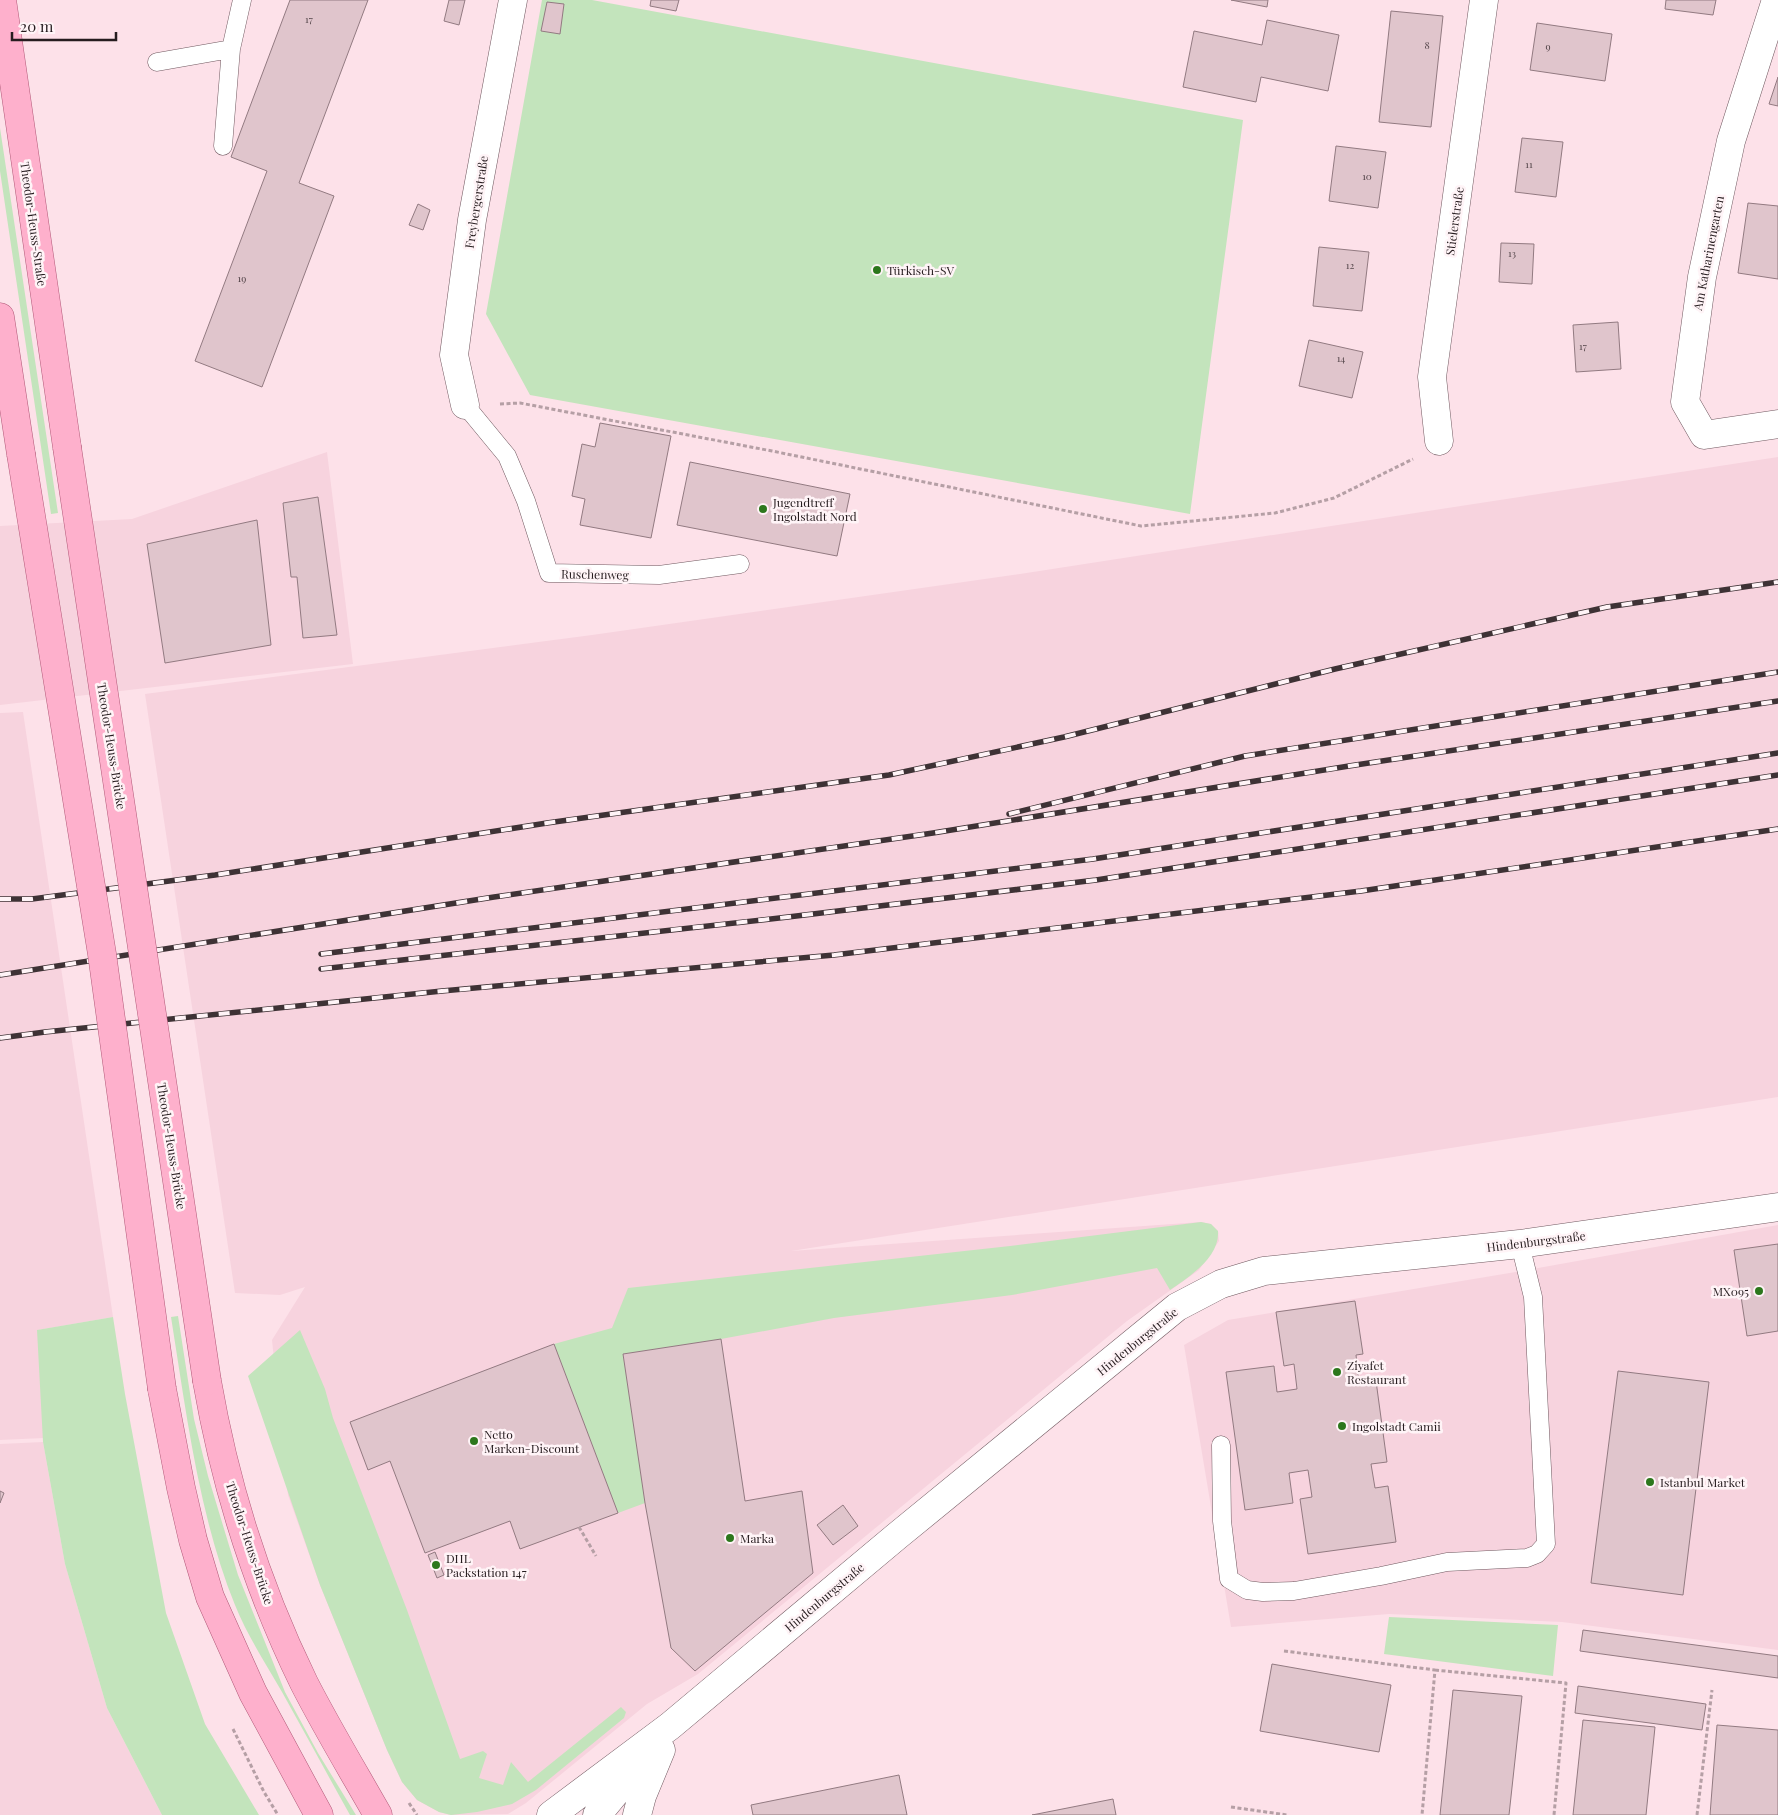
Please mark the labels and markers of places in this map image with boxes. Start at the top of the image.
place label: Türkisch-SV [887,262,954,278]
marker: Türkisch-SV [871,264,883,276]
place label: Jugendtreff Ingolstadt Nord [772,494,857,524]
marker: Jugendtreff Ingolstadt Nord [757,503,769,515]
place label: MX095 [1713,1283,1749,1299]
marker: MX095 [1753,1285,1765,1297]
place label: Ziyafet Restaurant [1347,1357,1407,1387]
marker: Ziyafet Restaurant [1331,1366,1343,1378]
place label: Ingolstadt Camii [1352,1418,1441,1434]
marker: Ingolstadt Camii [1336,1420,1348,1432]
place label: Netto Marken-Discount [484,1426,580,1456]
marker: Netto Marken-Discount [468,1435,480,1447]
place label: Istanbul Market [1660,1474,1746,1490]
marker: Istanbul Market [1644,1476,1656,1488]
place label: Marka [740,1530,774,1546]
marker: Marka [724,1532,736,1544]
place label: DHL Packstation 147 [446,1550,527,1580]
marker: DHL Packstation 147 [430,1559,442,1571]

